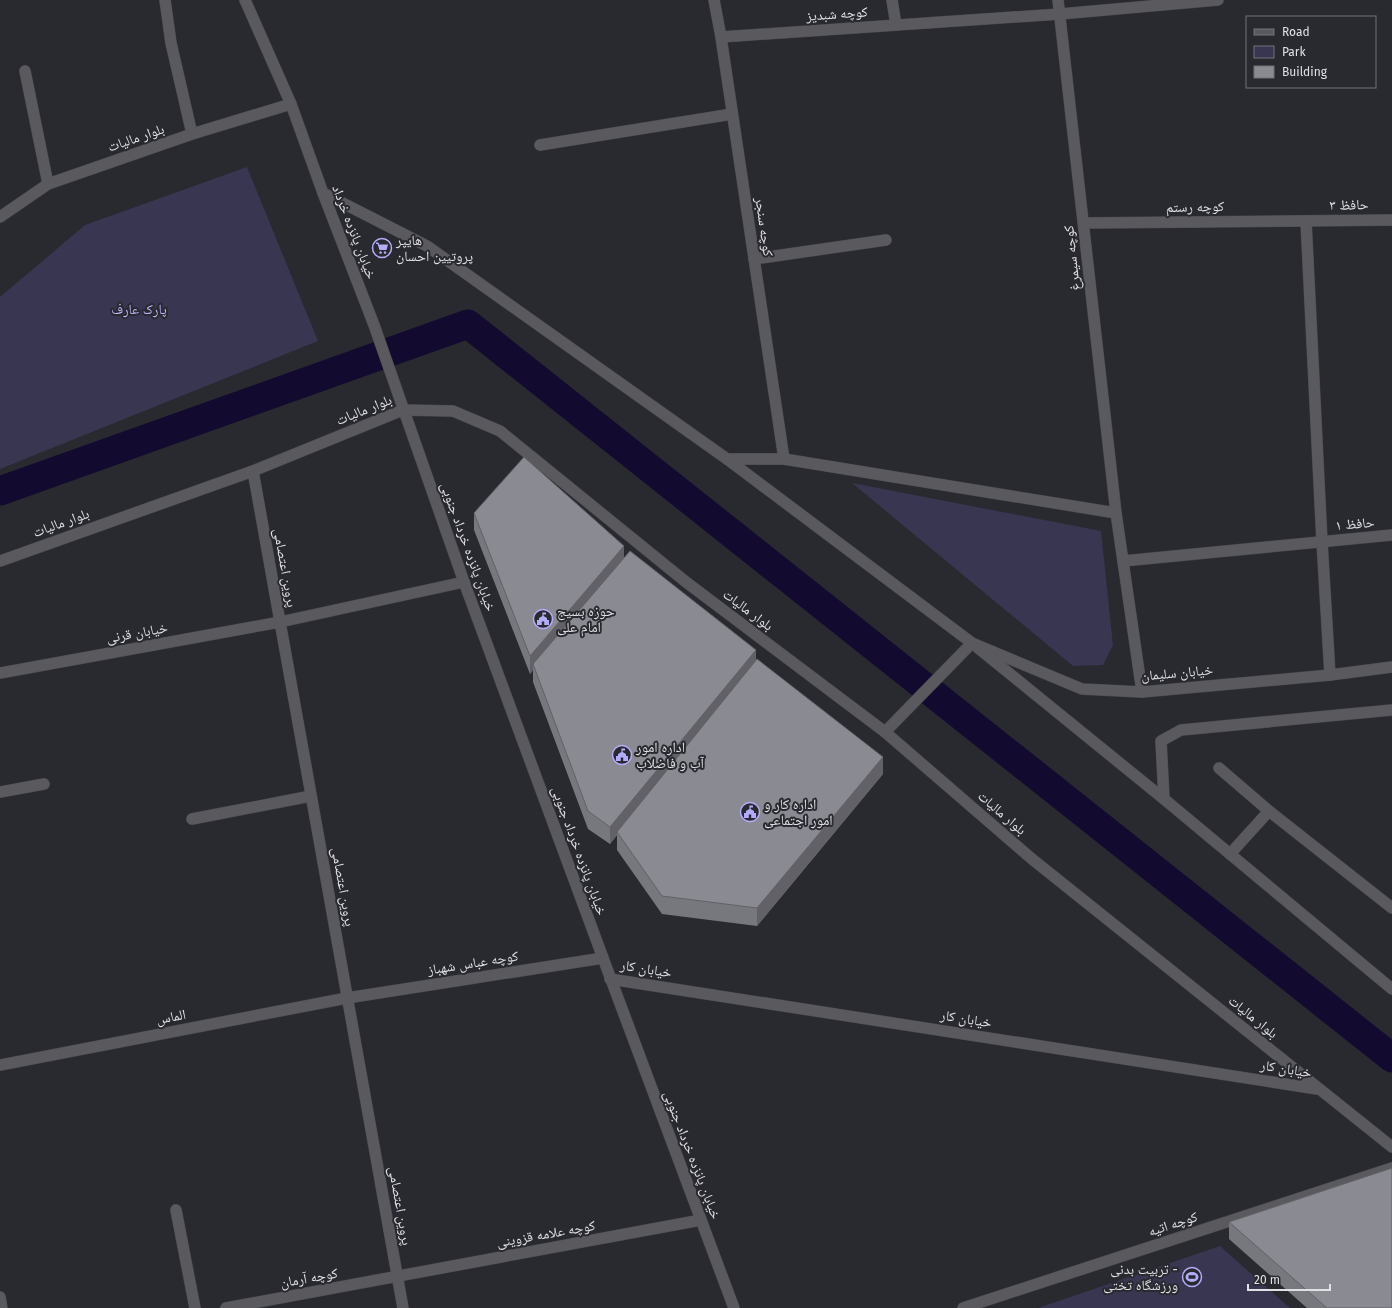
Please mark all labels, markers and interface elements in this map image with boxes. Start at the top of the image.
street label: کوچه شبدیز [805,3,869,25]
legend [1246,16,1376,88]
text: Road [1282,25,1310,39]
text: Park [1282,45,1306,59]
text: Building [1282,65,1328,79]
street label: بلوار مالیات [106,120,167,156]
street label: خیابان پانزده خرداد [328,183,380,282]
street label: کوچه سنجر [751,195,777,258]
street label: حافظ ۳ [1329,196,1369,214]
street label: کوچه رستم [1166,198,1225,217]
street label: کوچه سیمرغ [1060,224,1085,291]
place label: هایپر پروتیین احسان [395,232,473,265]
supermarket icon: هایپر پروتیین احسان [371,237,393,259]
park label: پارک عارف [111,301,167,318]
street label: بلوار مالیات [334,391,394,429]
street label: خیابان پانزده خرداد جنوبی [437,480,499,614]
street label: بلوار مالیات [31,505,92,541]
street label: حافظ ۱ [1335,514,1375,534]
street label: پروین اعتصامی [270,527,300,609]
street label: بلوار مالیات [719,586,777,635]
place label: حوزه بسیج امام علی [557,603,615,637]
public building icon: حوزه بسیج امام علی [532,608,554,630]
street label: خیابان قرنی [105,619,169,647]
street label: خیابان سلیمان [1140,661,1214,685]
place label: اداره امور آب و فاضلاب [635,739,704,772]
public building icon: اداره امور آب و فاضلاب [611,744,633,766]
street label: خیابان پانزده خرداد جنوبی [548,784,610,918]
street label: بلوار مالیات [974,787,1030,839]
place label: اداره کار و امور اجتماعی [764,796,833,829]
public building icon: اداره کار و امور اجتماعی [739,801,761,823]
street label: پروین اعتصامی [328,846,358,928]
street label: کوچه عباس شهباز [426,947,520,979]
street label: خیابان کار [618,956,673,981]
street label: بلوار مالیات [1225,992,1281,1042]
street label: الماس [155,1006,187,1028]
street label: خیابان کار [938,1006,993,1031]
street label: خیابان کار [1258,1056,1313,1081]
street label: خیابان پانزده خرداد جنوبی [660,1088,724,1222]
street label: پروین اعتصامی [385,1165,415,1247]
street label: کوچه اتیه [1146,1208,1200,1240]
street label: کوچه علامه قزوینی [495,1217,597,1251]
place label: تربیت بدنی - ورزشگاه تختی [1103,1261,1178,1294]
street label: کوچه آرمان [279,1265,339,1291]
sports icon: تربیت بدنی - ورزشگاه تختی [1181,1266,1203,1288]
scale bar [1248,1266,1330,1292]
text: 20 m [1254,1273,1280,1287]

